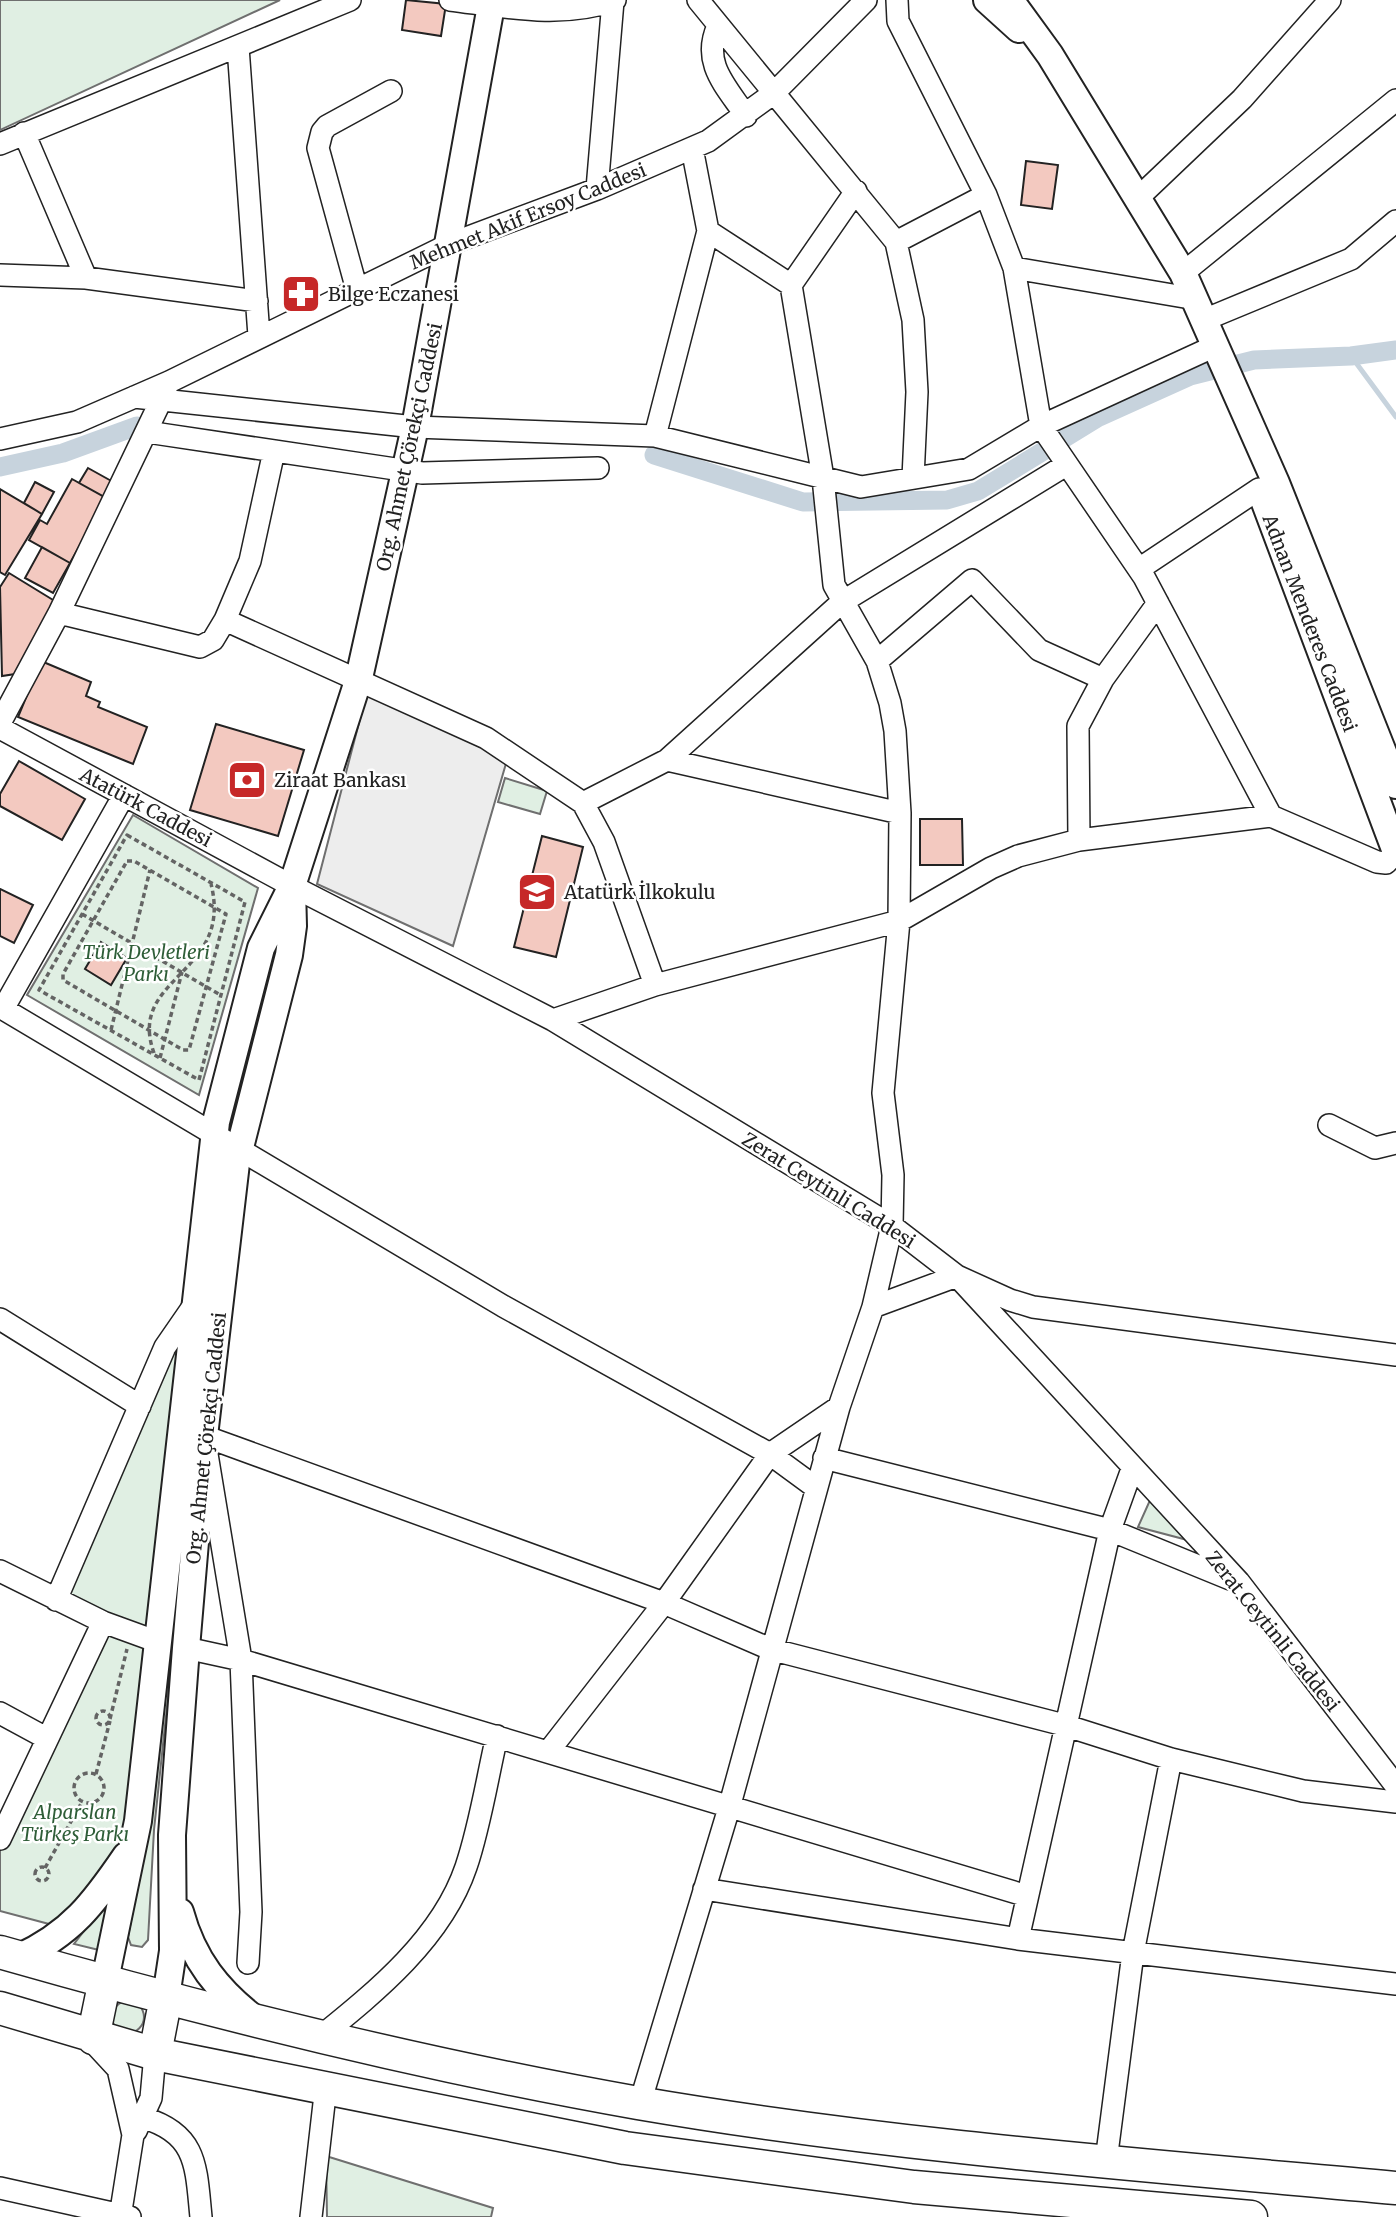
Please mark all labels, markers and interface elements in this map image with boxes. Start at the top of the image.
street label: Mehmet Akif Ersoy Caddesi [406,158,650,274]
pharmacy icon: Bilge Eczanesi [280,273,322,315]
place label: Bilge Eczanesi [328,282,459,306]
street label: Org. Ahmet Çörekçi Caddesi [371,321,447,573]
street label: Adnan Menderes Caddesi [1257,510,1363,735]
bank icon: Ziraat Bankası [226,759,268,801]
street label: Atatürk Caddesi [75,762,216,852]
place label: Ziraat Bankası [274,768,407,792]
school or university icon: Atatürk İlkokulu [516,871,558,913]
place label: Atatürk İlkokulu [563,880,715,904]
park label: Türk Devletleri Parkı [82,940,210,986]
street label: Zerat Ceytinli Caddesi [738,1127,920,1253]
street label: Org. Ahmet Çörekçi Caddesi [181,1311,231,1565]
street label: Zerat Ceytinli Caddesi [1201,1546,1345,1716]
park label: Alparslan Türkeş Parkı [21,1800,129,1846]

